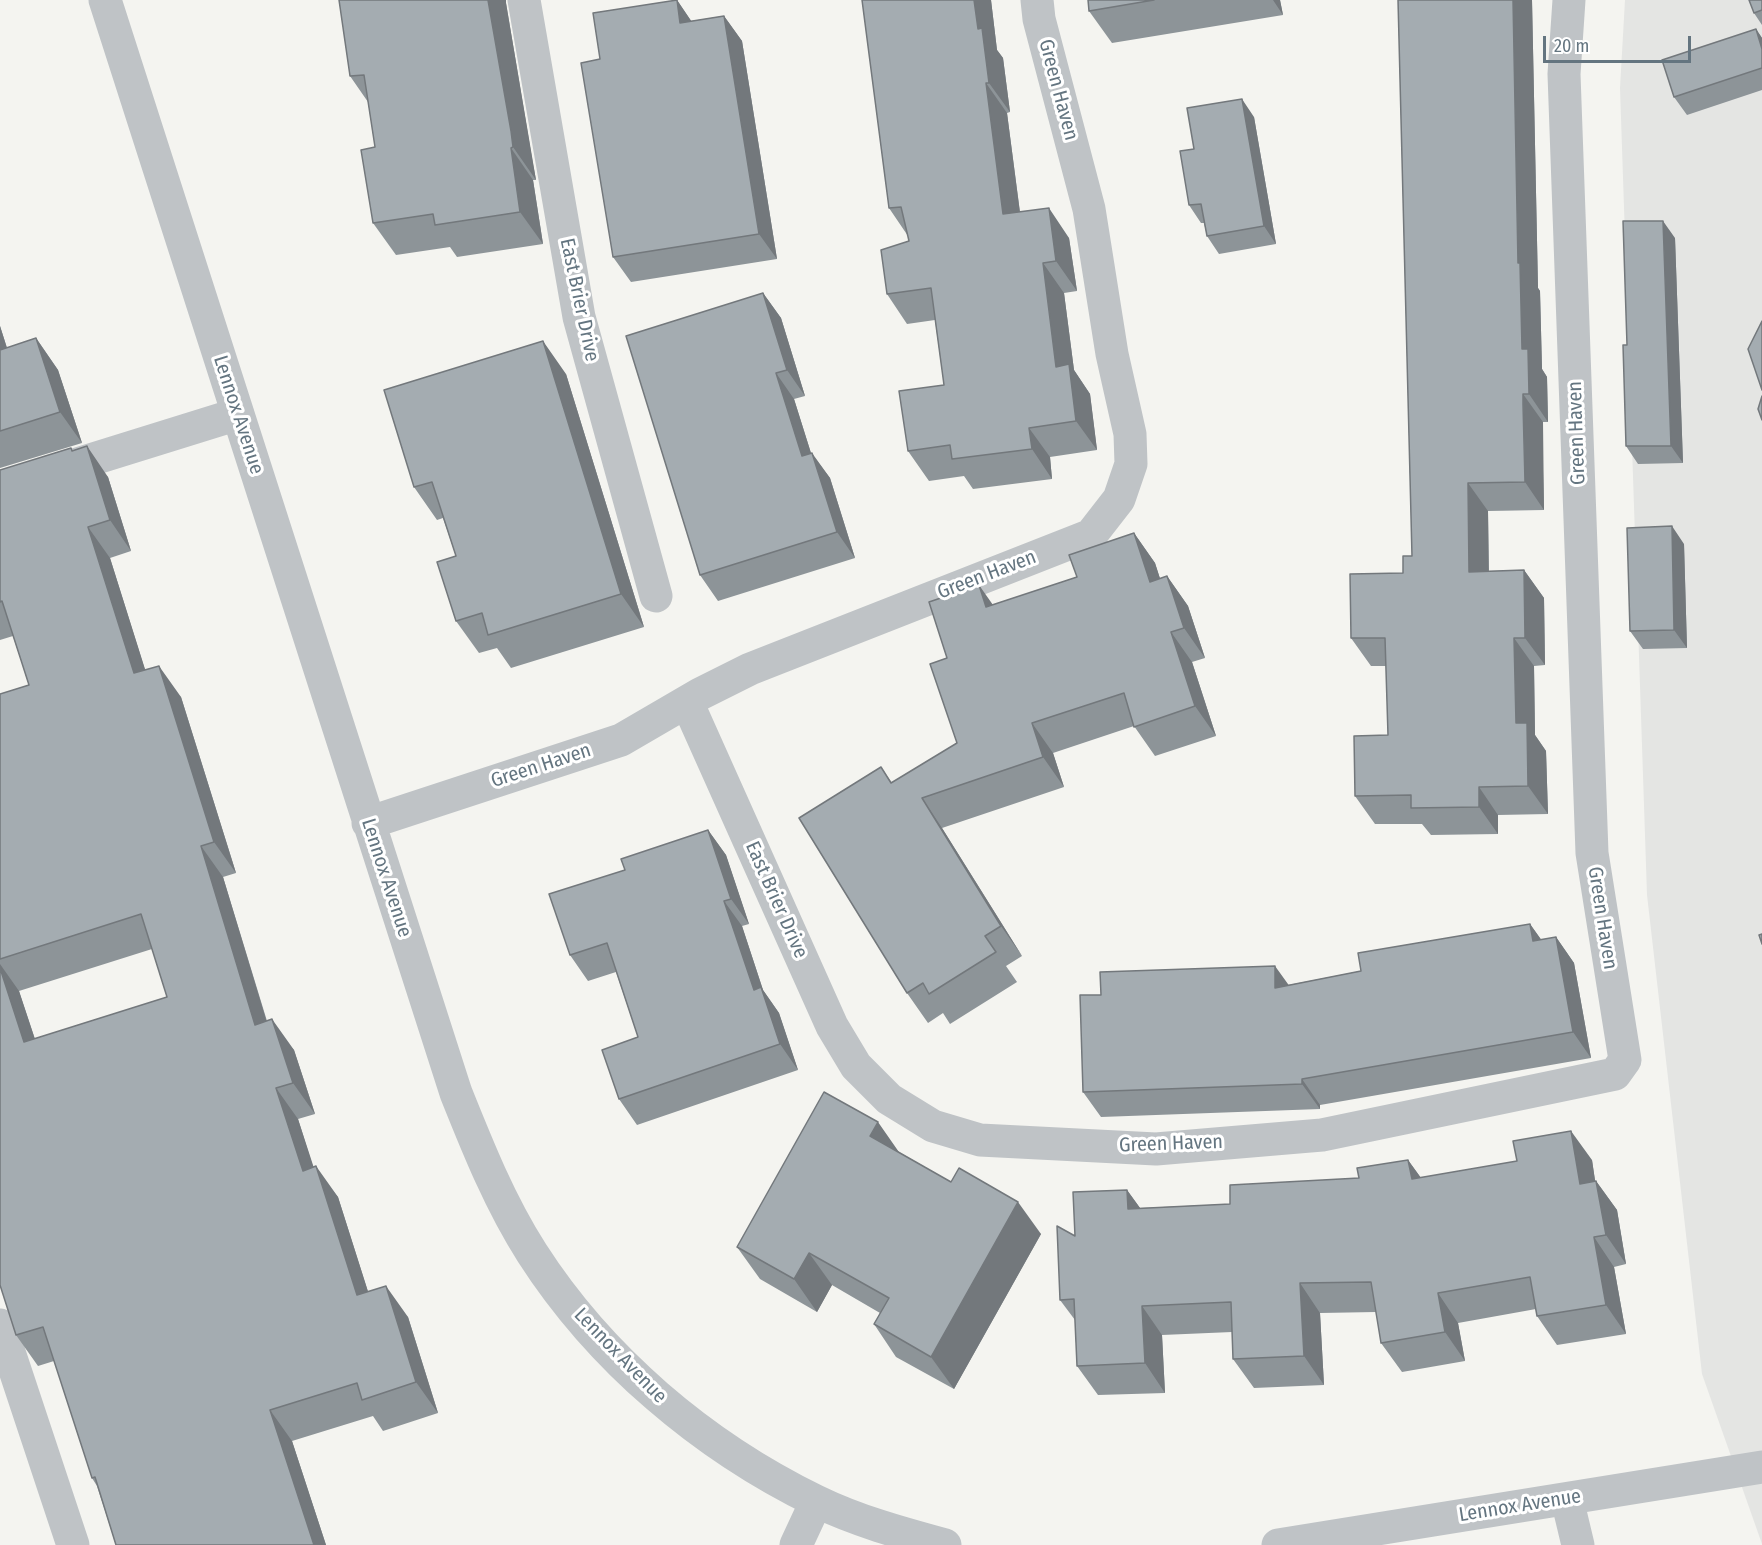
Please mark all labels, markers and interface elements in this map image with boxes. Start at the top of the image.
scale bar [1546,24,1694,62]
text: 20 m [1554,35,1589,57]
street label: Green Haven [1033,37,1083,143]
street label: East Brier Drive [554,236,604,364]
street label: Lennox Avenue [208,353,268,477]
street label: Green Haven [1563,381,1591,485]
street label: Green Haven [934,545,1040,605]
street label: Green Haven [488,739,594,793]
street label: Lennox Avenue [356,816,416,940]
street label: East Brier Drive [740,838,812,962]
street label: Green Haven [1582,865,1622,971]
street label: Green Haven [1119,1130,1223,1158]
street label: Lennox Avenue [569,1303,671,1409]
street label: Lennox Avenue [1457,1485,1583,1527]

